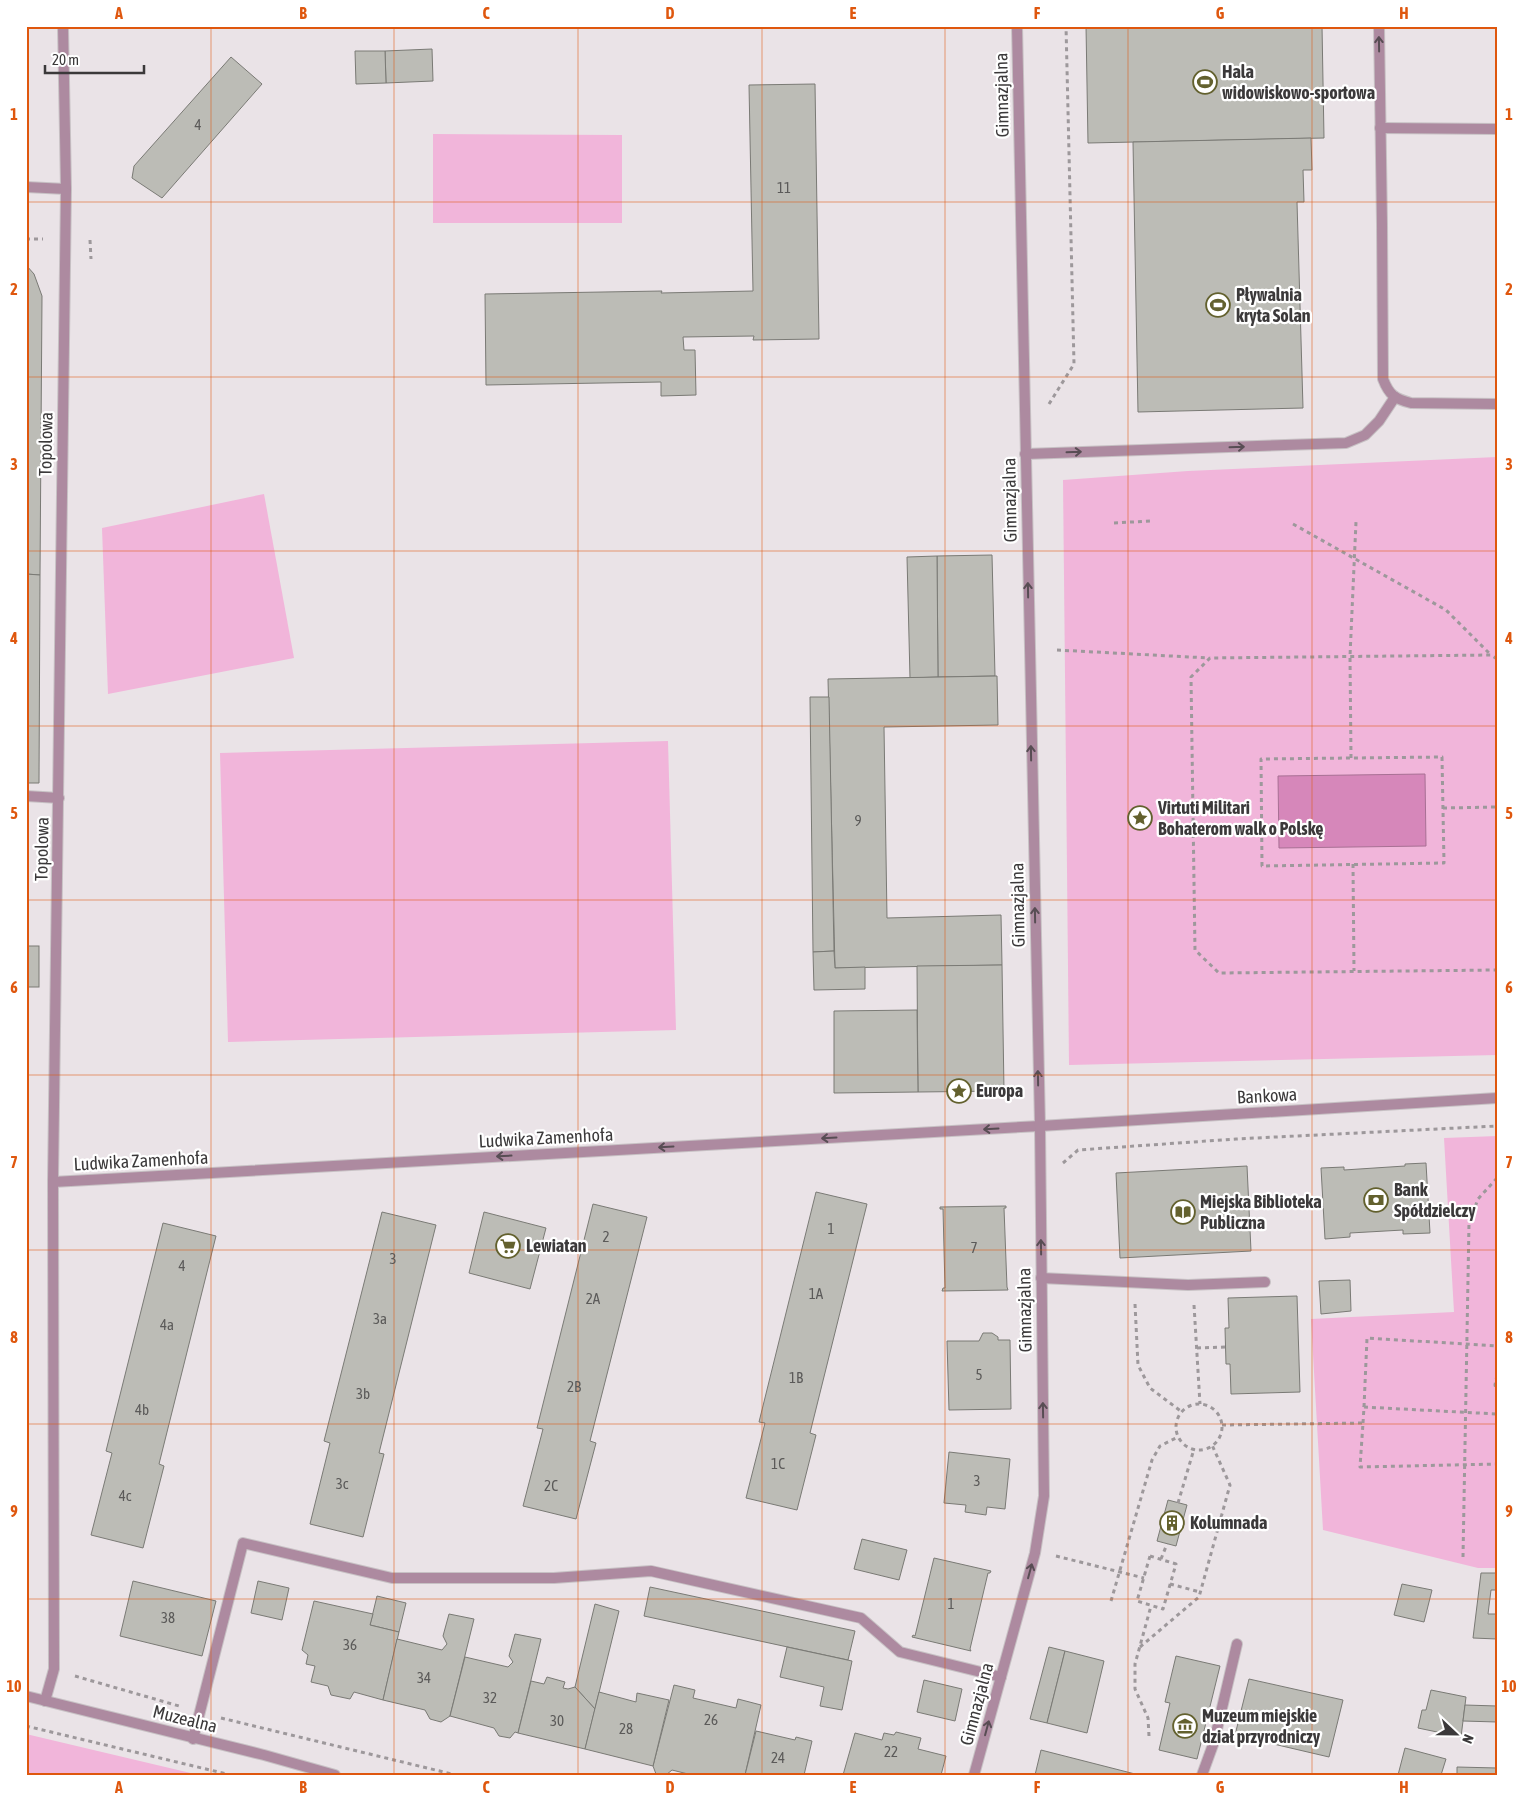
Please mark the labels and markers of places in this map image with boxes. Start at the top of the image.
place label: Hala widowiskowo-sportowa [1222,61,1375,103]
sports icon: Hala widowiskowo-sportowa [1192,69,1218,95]
place label: Pływalnia kryta Solan [1236,284,1311,326]
sports icon: Pływalnia kryta Solan [1205,292,1231,318]
place label: Virtuti Militari Bohaterom walk o Polskę [1157,797,1323,839]
place icon: Virtuti Militari Bohaterom walk o Polskę [1127,805,1153,831]
place icon: Europa [946,1078,972,1104]
place label: Europa [976,1080,1023,1101]
place label: Bank Spółdzielczy [1394,1179,1476,1221]
bank icon: Bank Spółdzielczy [1363,1187,1389,1213]
place label: Miejska Biblioteka Publiczna [1200,1191,1322,1233]
library icon: Miejska Biblioteka Publiczna [1170,1199,1196,1225]
supermarket icon: Lewiatan [495,1233,521,1259]
place label: Lewiatan [526,1235,587,1256]
building icon: Kolumnada [1159,1510,1185,1536]
place label: Kolumnada [1190,1512,1267,1533]
place label: Muzeum miejskie dział przyrodniczy [1202,1705,1321,1747]
museum icon: Muzeum miejskie dział przyrodniczy [1172,1713,1198,1739]

